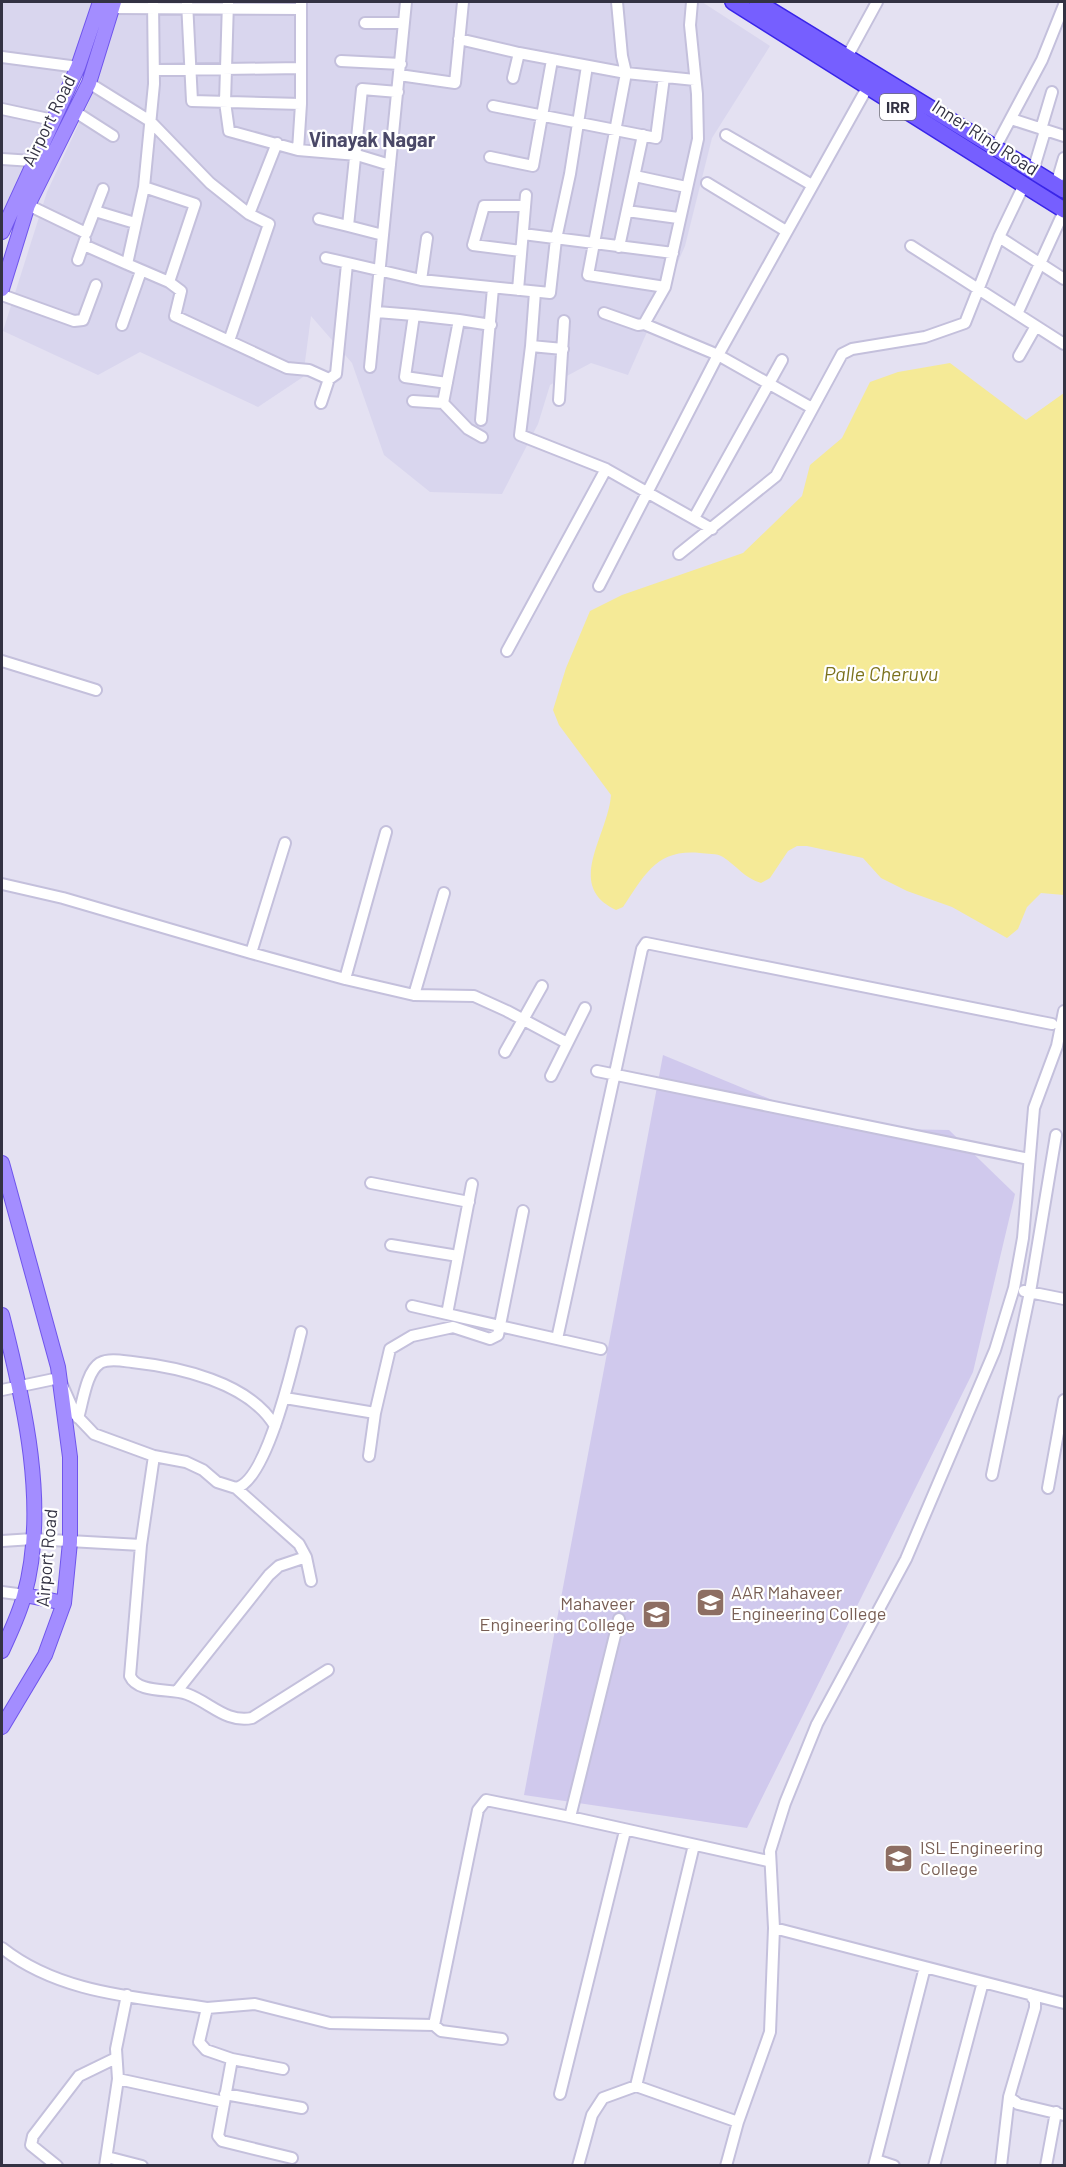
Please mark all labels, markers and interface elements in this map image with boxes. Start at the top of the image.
street label: Airport Road [17,71,80,170]
road number: IRR [880,94,916,120]
street label: Inner Ring Road [928,95,1043,180]
district label: Vinayak Nagar [309,127,436,151]
water label: Palle Cheruvu [824,661,938,685]
street label: Airport Road [31,1508,61,1608]
place label: AAR Mahaveer Engineering College [731,1581,886,1624]
school or university icon: AAR Mahaveer Engineering College [694,1587,726,1619]
place label: Mahaveer Engineering College [480,1592,635,1635]
school or university icon: Mahaveer Engineering College [640,1598,672,1630]
place label: ISL Engineering College [920,1836,1043,1879]
school or university icon: ISL Engineering College [883,1842,915,1874]

